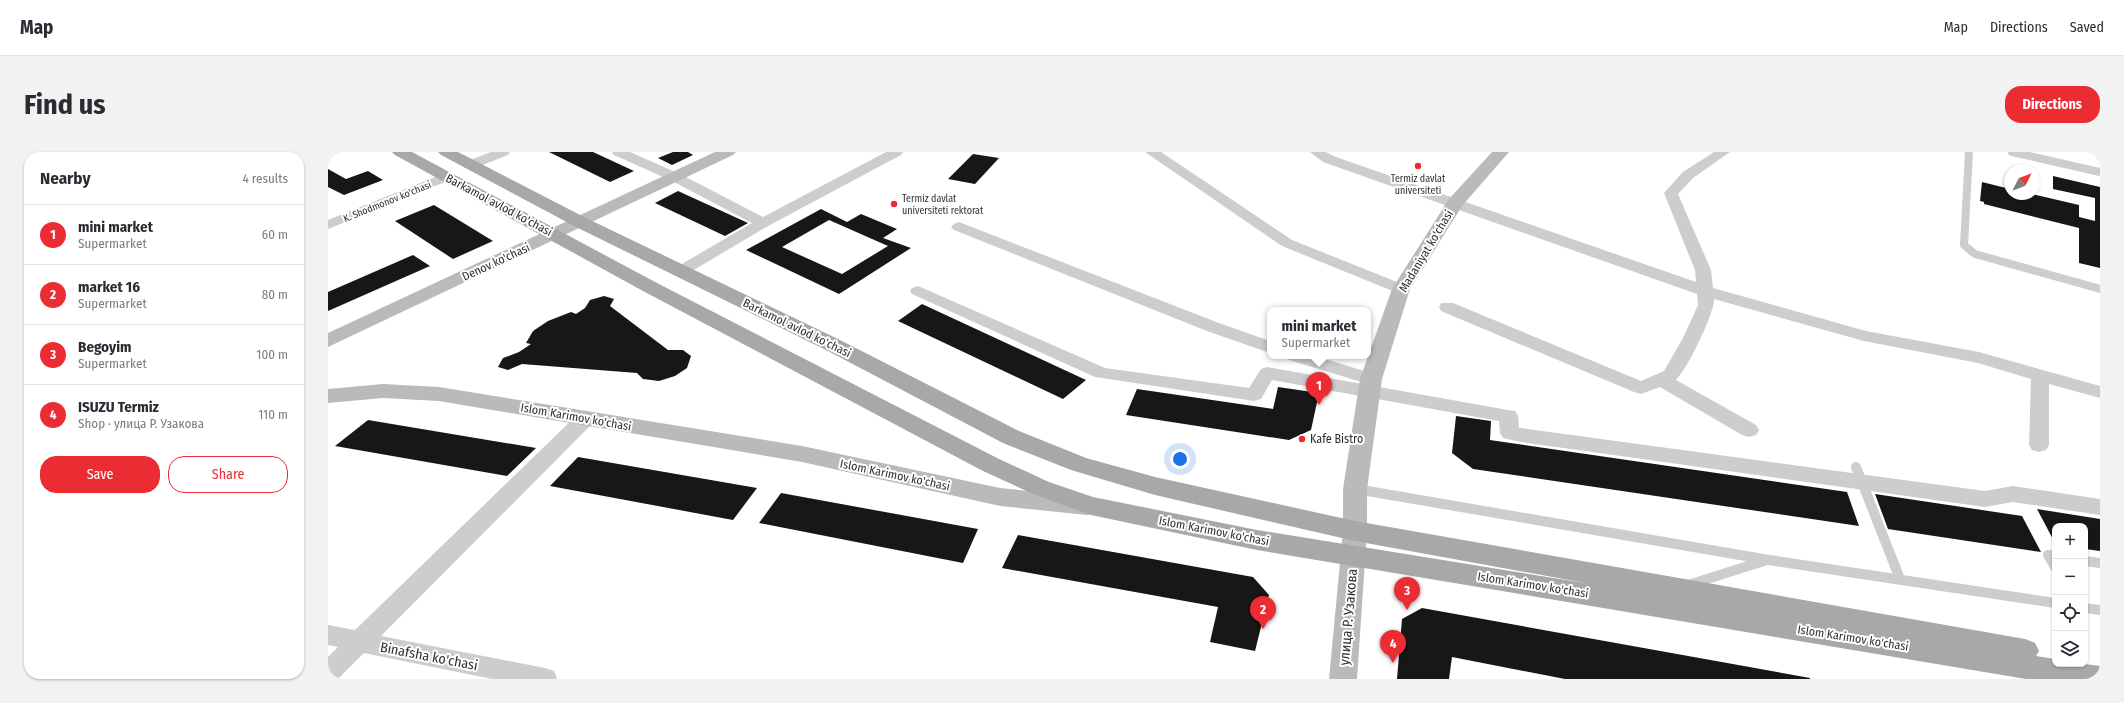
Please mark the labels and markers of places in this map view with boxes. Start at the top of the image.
marker: Termiz davlat universiteti [1413,161,1423,171]
place label: Termiz davlat universiteti [1391,173,1446,197]
place label: Termiz davlat universiteti rektorat [902,193,984,217]
marker: Termiz davlat universiteti rektorat [889,199,899,209]
pin: 1 [1306,372,1332,405]
place label: Kafe Bistro [1310,432,1363,446]
marker: Kafe Bistro [1297,434,1307,444]
pin: 3 [1394,577,1420,610]
pin: 2 [1250,596,1276,629]
pin: 4 [1380,630,1406,663]

